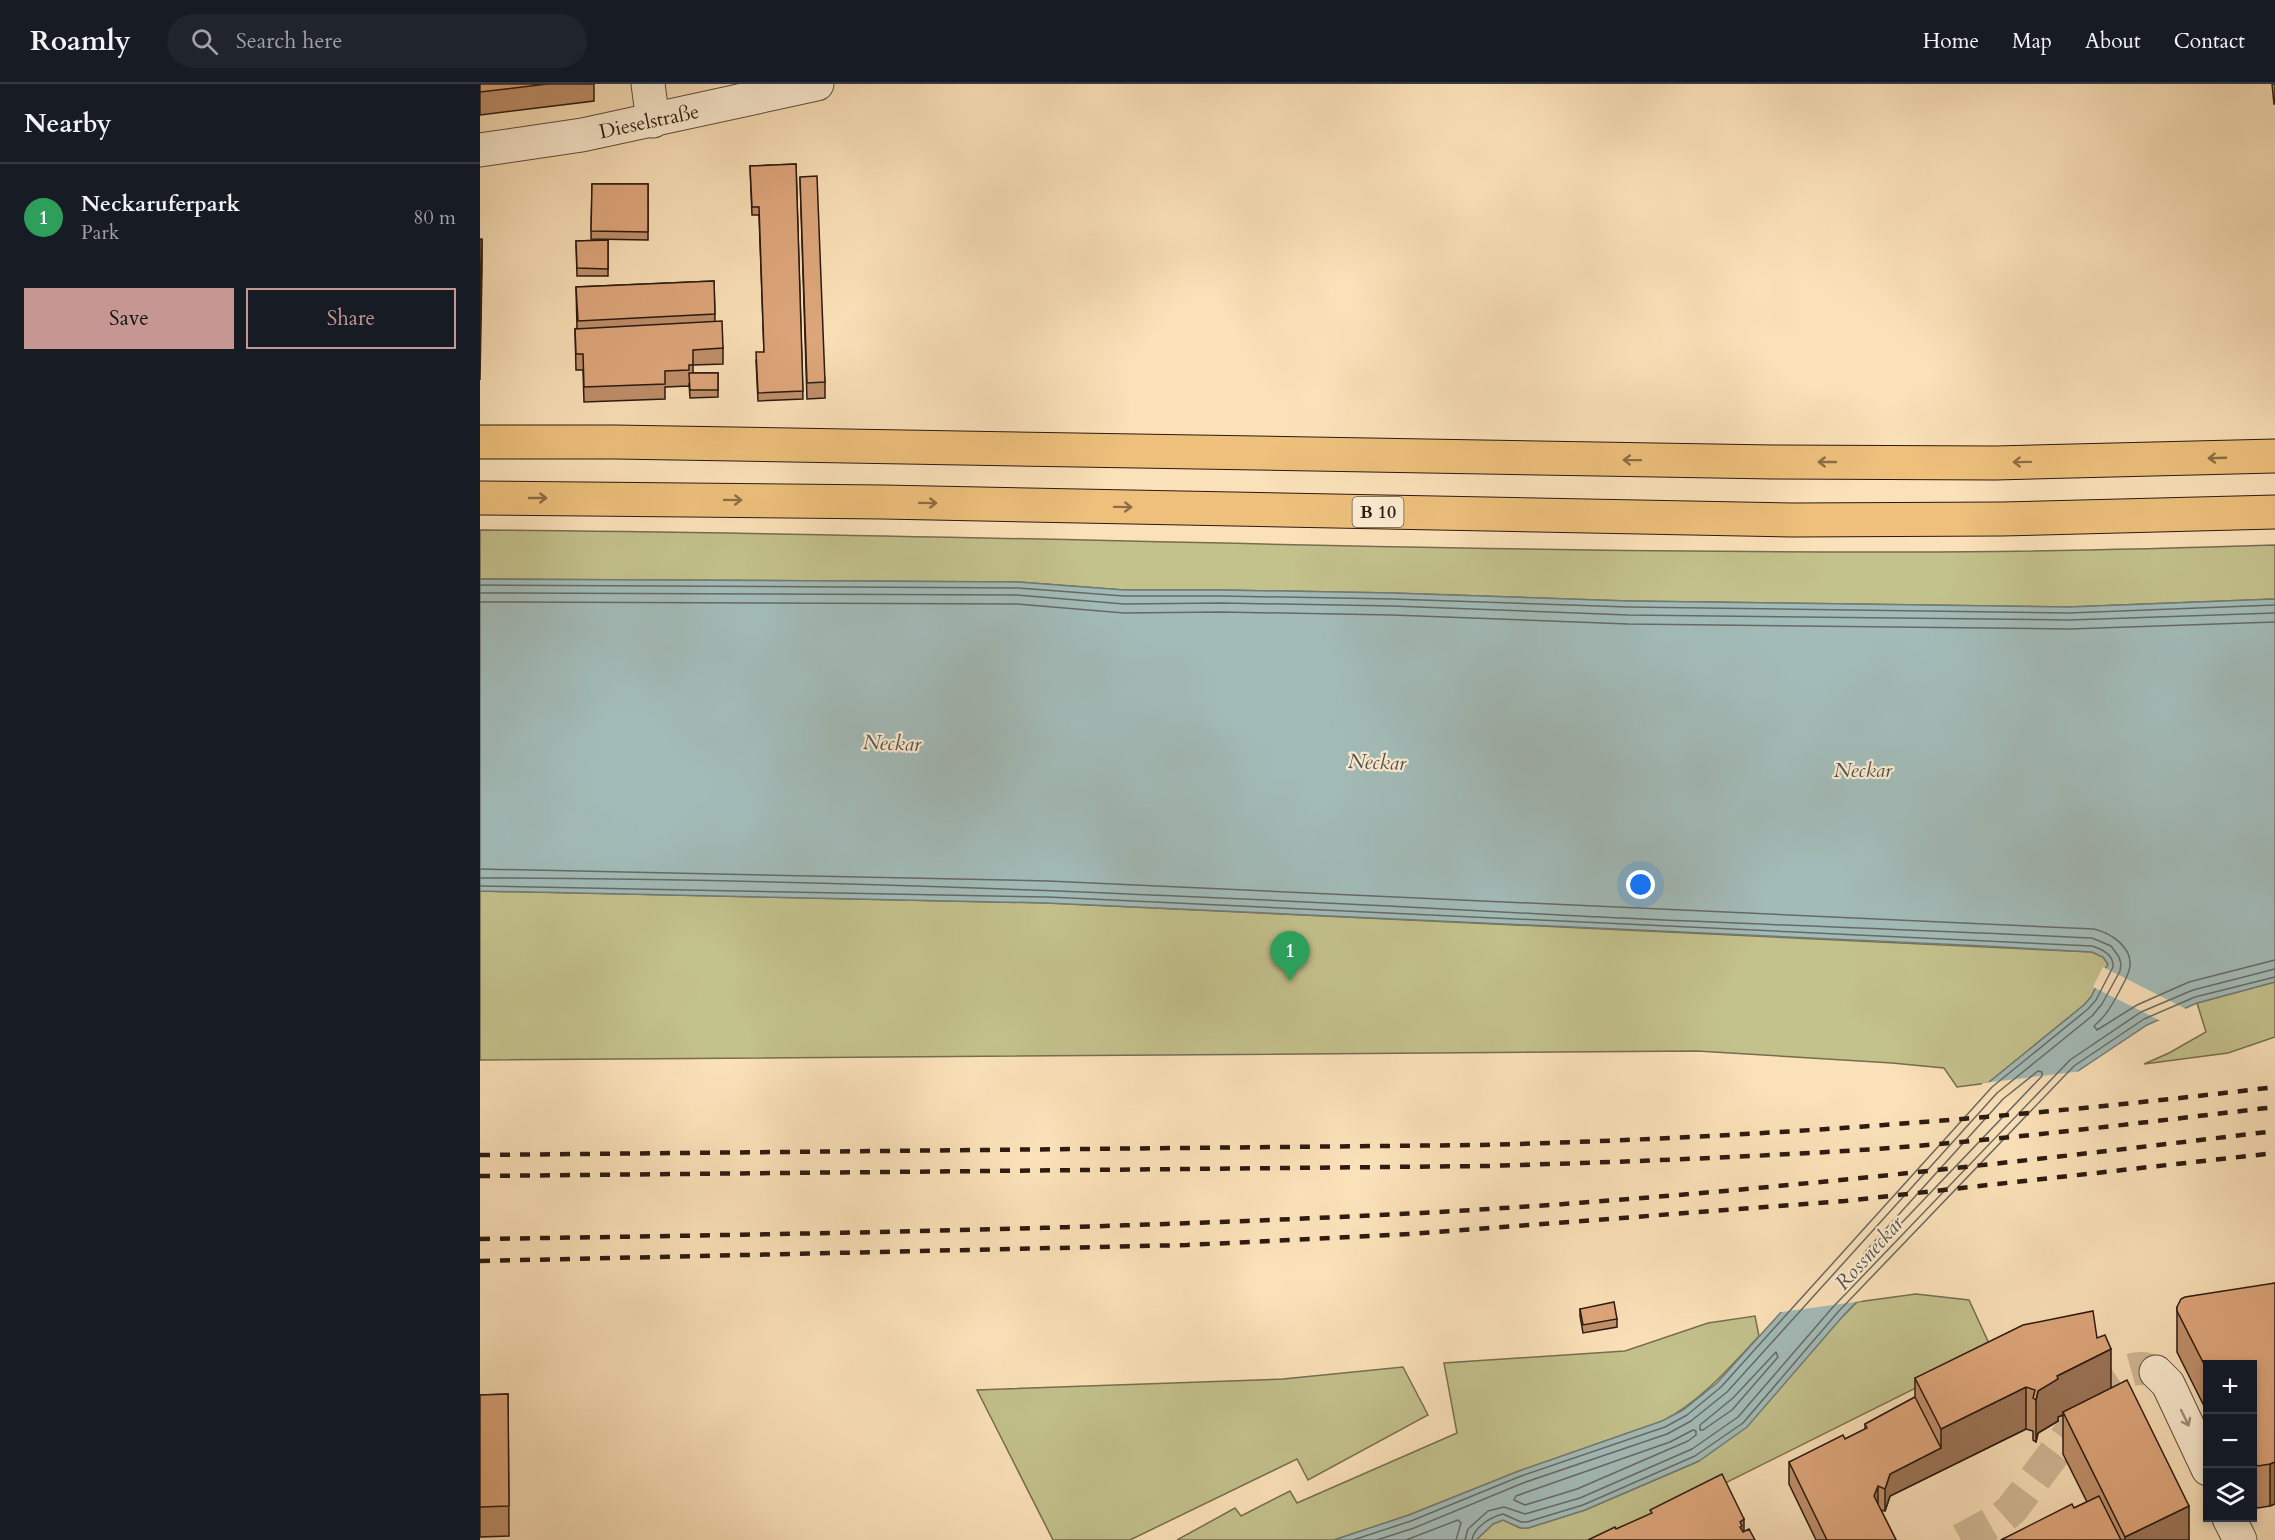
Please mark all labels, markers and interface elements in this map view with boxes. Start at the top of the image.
search box [167,14,587,68]
text: Roamly [30,22,131,60]
icon: search [188,25,221,58]
text: Search here [236,26,342,56]
text: Home [1923,27,1979,56]
text: Map [2012,27,2052,56]
text: About [2085,27,2141,56]
text: Contact [2174,27,2245,56]
street label: Dieselstraße [597,98,702,145]
text: Nearby [24,106,112,141]
text: Neckaruferpark [81,189,240,219]
text: 1 [38,204,49,231]
text: 80 m [413,204,456,231]
text: Park [81,219,119,246]
button: Save [24,288,234,349]
button: Share [246,288,456,349]
one-way arrow [2207,452,2227,464]
one-way arrow [1622,454,1642,465]
one-way arrow [1817,456,1837,468]
one-way arrow [2012,457,2032,468]
one-way arrow [528,492,548,504]
one-way arrow [723,494,743,506]
one-way arrow [918,497,938,509]
road number: B 10 [1352,497,1404,527]
one-way arrow [1113,501,1133,513]
water label: Neckar [862,728,923,759]
water label: Neckar [1347,747,1408,778]
water label: Neckar [1834,756,1893,785]
your location [1626,870,1655,899]
pin: 1 [1270,932,1310,981]
water label: Rossneckar [1828,1209,1911,1297]
map controls [2203,1360,2257,1522]
button: + [2203,1360,2257,1414]
one-way arrow [2180,1409,2192,1427]
button: − [2203,1414,2257,1468]
button: layers [2203,1468,2257,1522]

